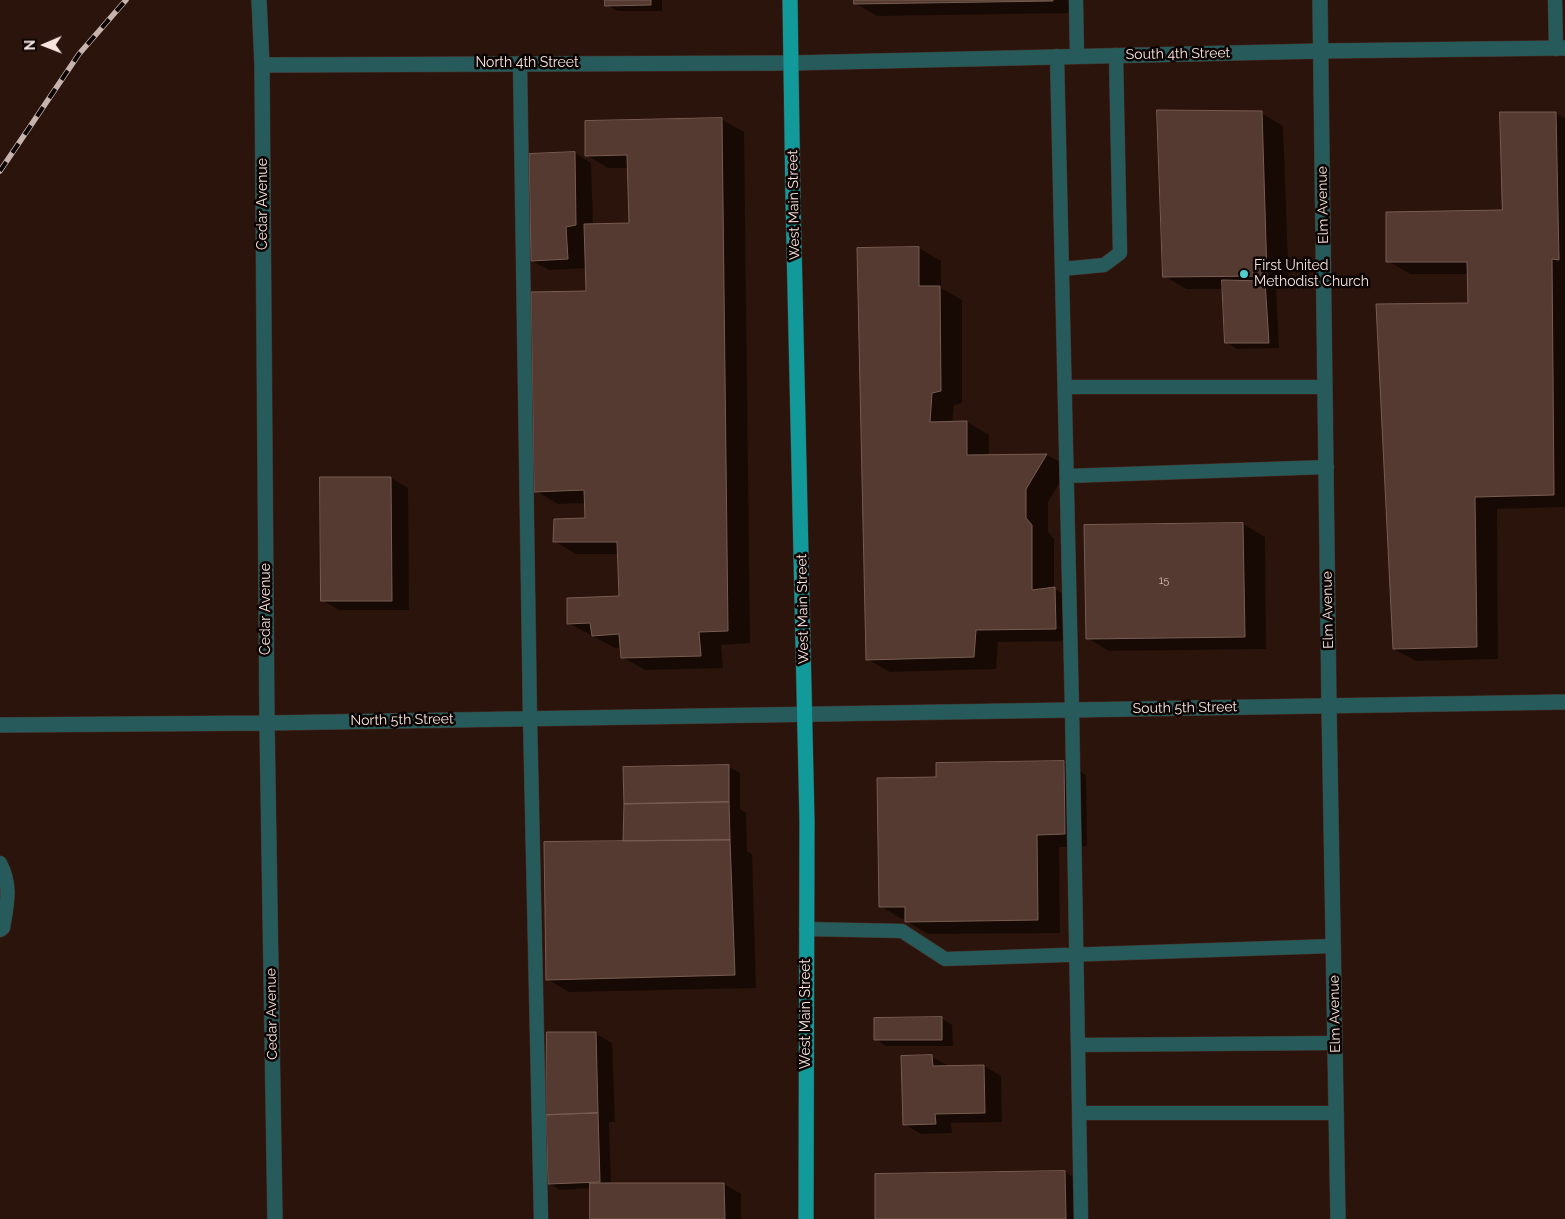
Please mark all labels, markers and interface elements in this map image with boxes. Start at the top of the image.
north arrow [20,20,70,70]
text: N [22,40,38,51]
street label: South 4th Street [1126,45,1230,63]
street label: North 4th Street [475,55,579,71]
street label: West Main Street [785,150,803,260]
street label: Cedar Avenue [255,158,271,250]
street label: Elm Avenue [1314,166,1332,244]
place label: First United Methodist Church [1254,258,1369,290]
marker: First United Methodist Church [1238,268,1250,280]
street label: West Main Street [794,554,812,664]
street label: Cedar Avenue [258,563,274,655]
street label: Elm Avenue [1319,571,1337,649]
house number: 15 [1159,574,1169,588]
street label: South 5th Street [1133,699,1237,717]
street label: North 5th Street [350,711,454,729]
street label: West Main Street [798,959,814,1069]
street label: Cedar Avenue [263,968,281,1060]
street label: Elm Avenue [1326,975,1344,1053]

